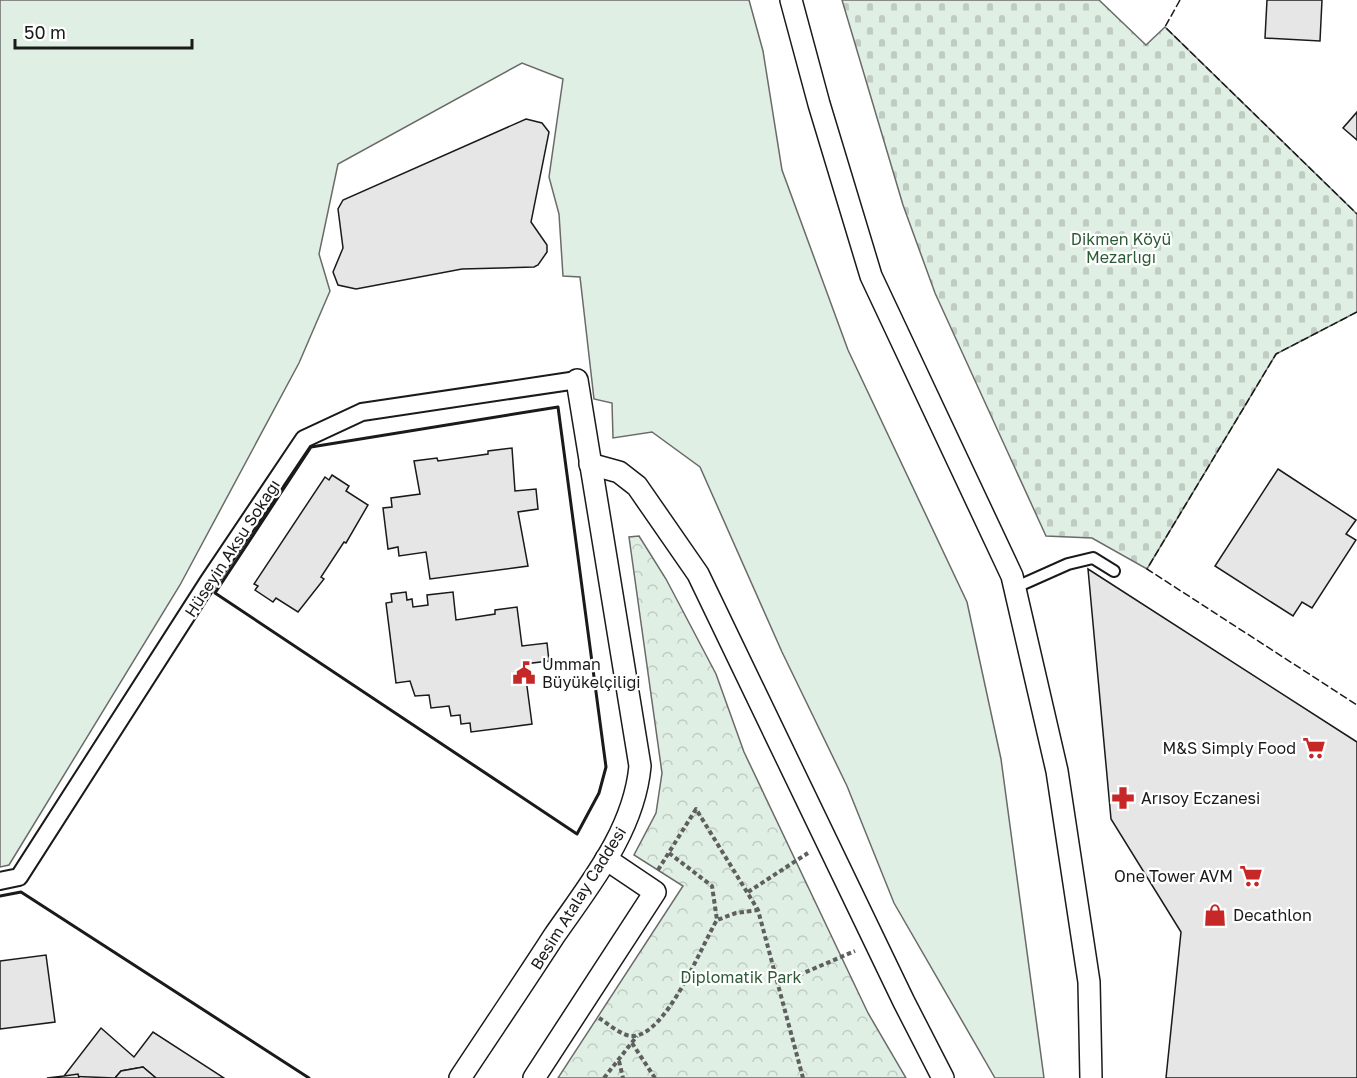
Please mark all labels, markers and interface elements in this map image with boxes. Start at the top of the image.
scale bar [15,12,192,50]
text: 50 m [24,21,66,43]
park label: Dikmen Köyü Mezarlığı [1071,229,1171,267]
street label: Hüseyin Aksu Sokağı [180,475,284,621]
place label: Umman Büyükelçiliği [542,654,641,692]
public building icon: Umman Büyükelçiliği [511,660,537,686]
supermarket icon: M&S Simply Food [1301,735,1327,761]
place label: M&S Simply Food [1163,738,1296,758]
pharmacy icon: Arısoy Eczanesi [1110,785,1136,811]
place label: Arısoy Eczanesi [1141,788,1260,808]
street label: Besim Atalay Caddesi [526,823,630,973]
supermarket icon: One Tower AVM [1238,863,1264,889]
place label: One Tower AVM [1114,866,1233,886]
shop icon: Decathlon [1202,902,1228,928]
place label: Decathlon [1233,905,1312,925]
park label: Diplomatik Park [680,967,802,987]

